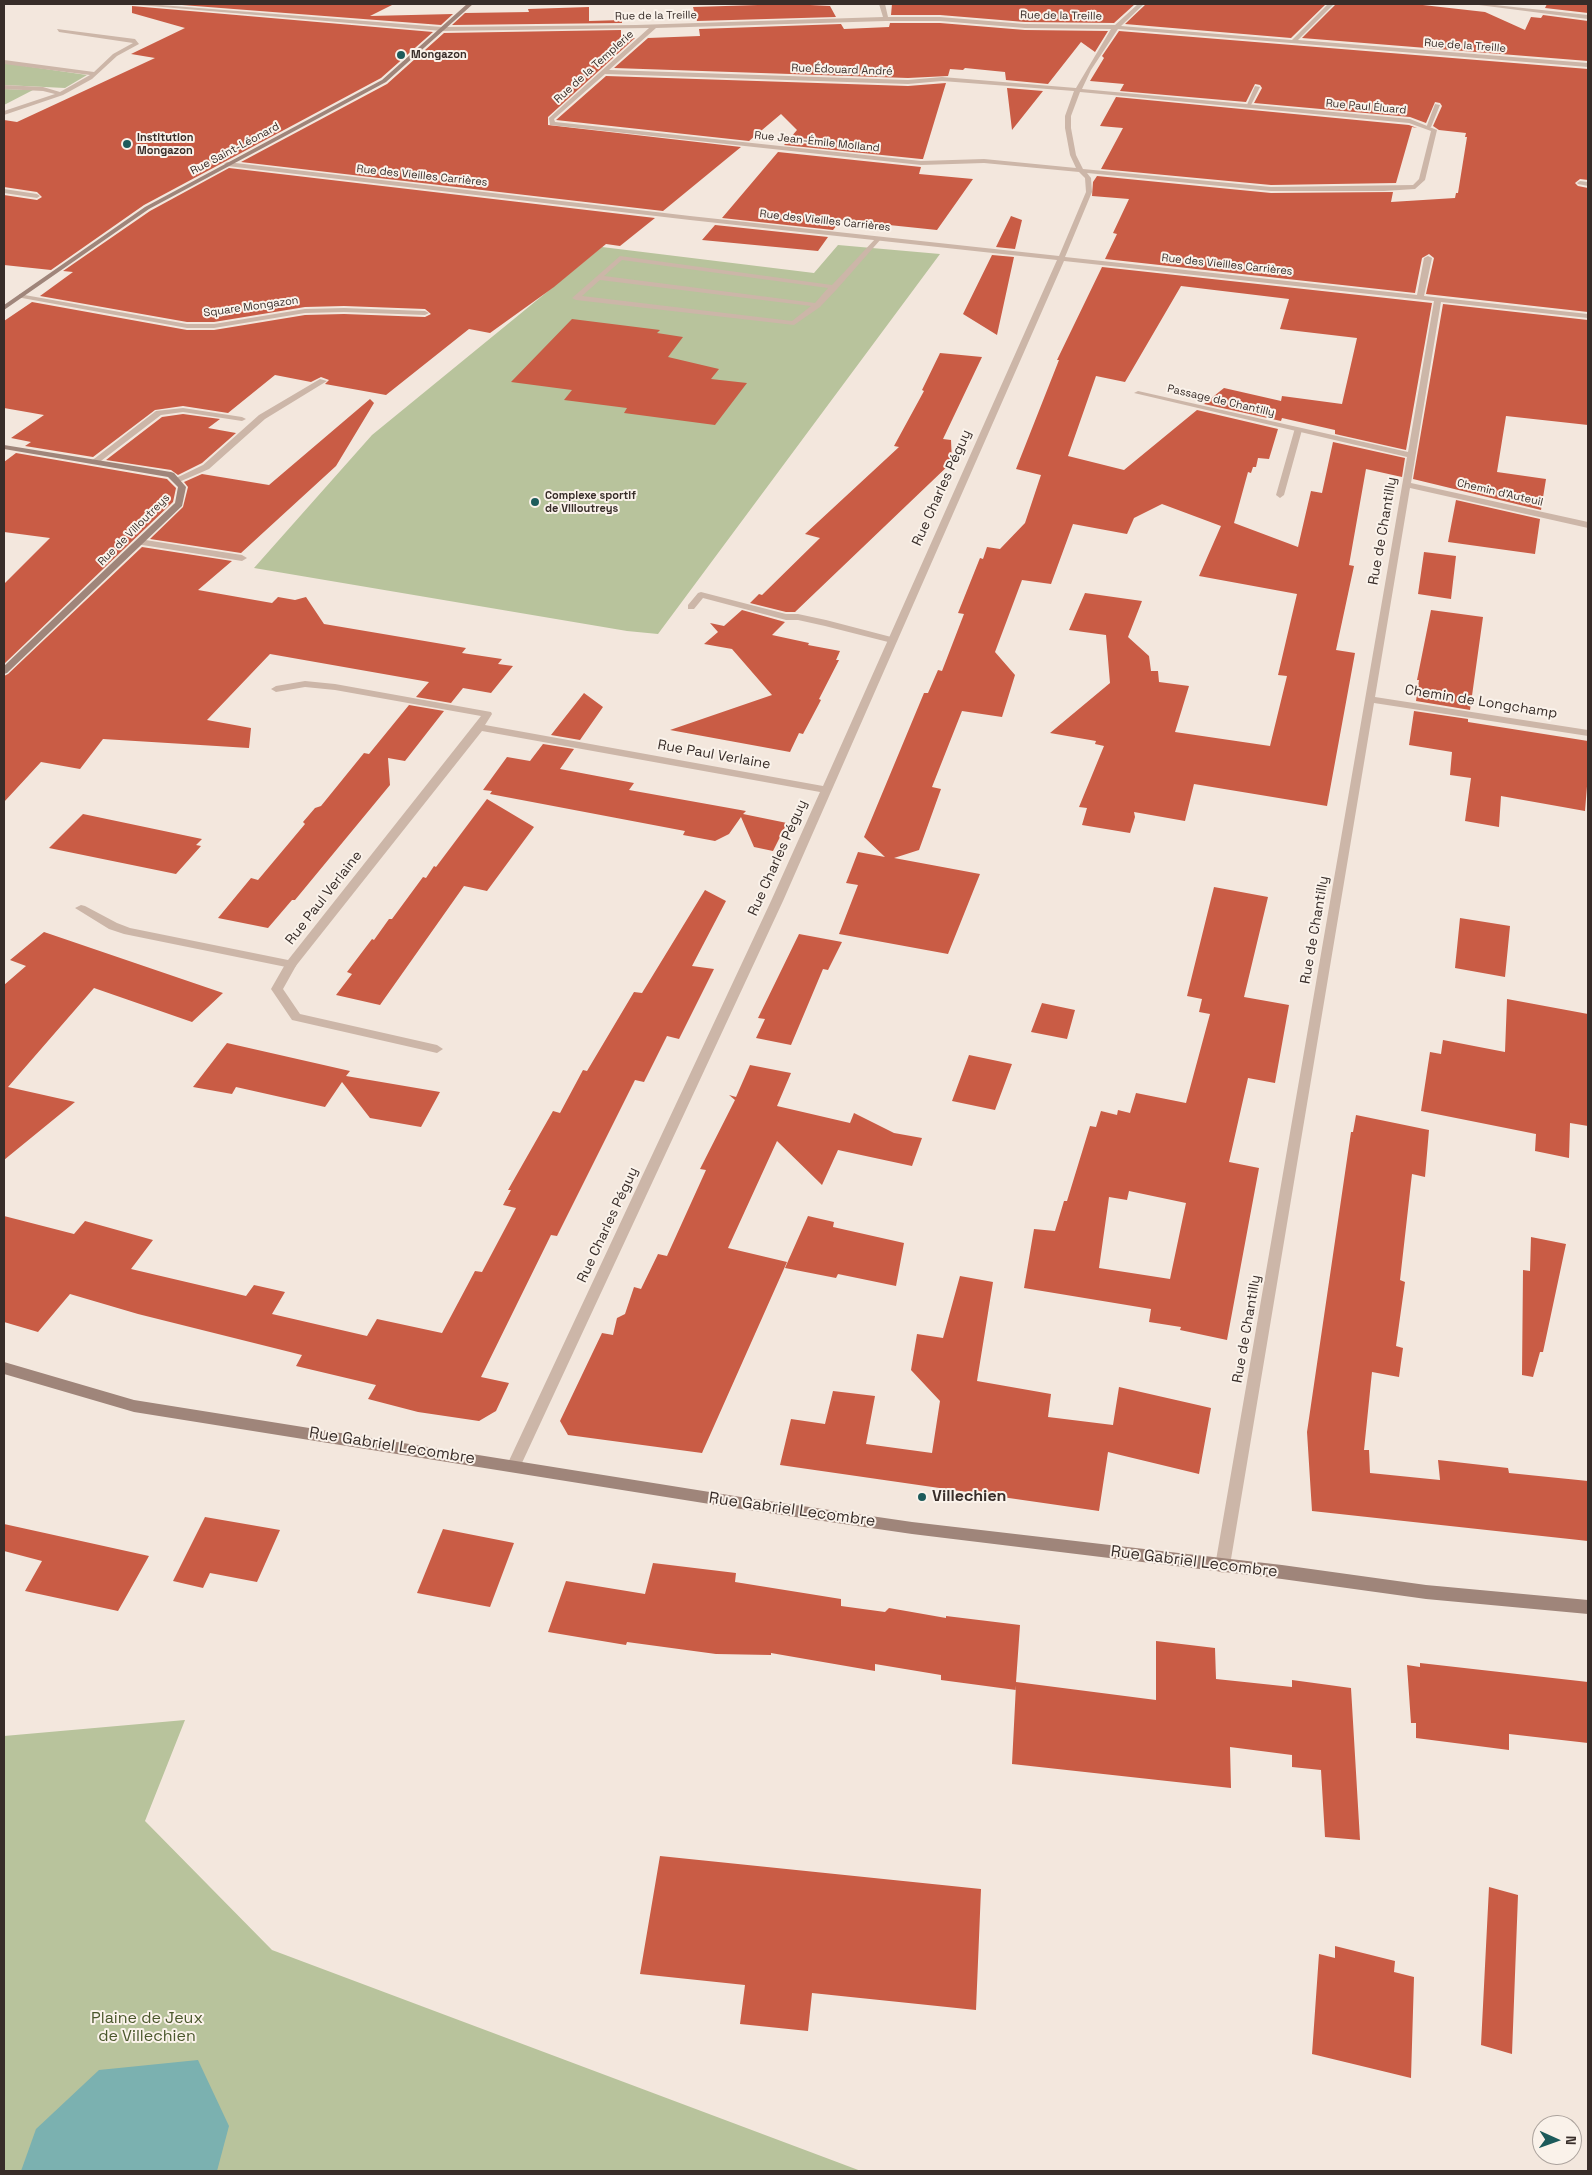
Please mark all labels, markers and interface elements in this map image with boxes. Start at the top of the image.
street label: Rue de la Treille [615,9,697,23]
street label: Rue de la Treille [1020,9,1102,23]
street label: Rue de la Templerie [552,28,636,106]
street label: Rue de la Treille [1424,37,1506,55]
place label: Mongazon [411,48,467,62]
marker: Mongazon [395,49,407,61]
street label: Rue Édouard André [791,62,893,78]
street label: Rue Paul Éluard [1325,97,1407,117]
street label: Rue Saint-Léonard [188,120,282,178]
street label: Rue Jean-Émile Molland [754,129,880,155]
place label: Institution Mongazon [137,131,194,157]
marker: Institution Mongazon [121,138,133,150]
street label: Rue des Vieilles Carrières [356,163,488,189]
street label: Rue des Vieilles Carrières [759,208,891,234]
street label: Rue des Vieilles Carrières [1161,252,1293,278]
street label: Square Mongazon [203,294,299,320]
street label: Passage de Chantilly [1166,382,1276,420]
street label: Rue Charles Péguy [909,427,975,549]
street label: Rue de Chantilly [1365,476,1401,586]
street label: Chemin d'Auteuil [1456,477,1544,509]
place label: Complexe sportif de Villoutreys [545,489,636,515]
street label: Rue de Villoutreys [95,491,173,569]
marker: Complexe sportif de Villoutreys [529,496,541,508]
street label: Chemin de Longchamp [1403,682,1559,722]
street label: Rue Paul Verlaine [656,737,772,773]
street label: Rue Charles Péguy [745,797,811,919]
street label: Rue Paul Verlaine [282,848,366,948]
street label: Rue de Chantilly [1297,875,1333,985]
street label: Rue Charles Péguy [574,1165,642,1285]
street label: Rue de Chantilly [1229,1274,1265,1384]
street label: Rue Gabriel Lecombre [308,1423,476,1469]
place label: Villechien [932,1487,1006,1507]
street label: Rue Gabriel Lecombre [708,1489,876,1531]
marker: Villechien [916,1491,928,1503]
street label: Rue Gabriel Lecombre [1110,1542,1278,1582]
park label: Plaine de Jeux de Villechien [91,2009,203,2047]
north arrow [1532,2115,1582,2165]
text: N [1562,2135,1580,2145]

